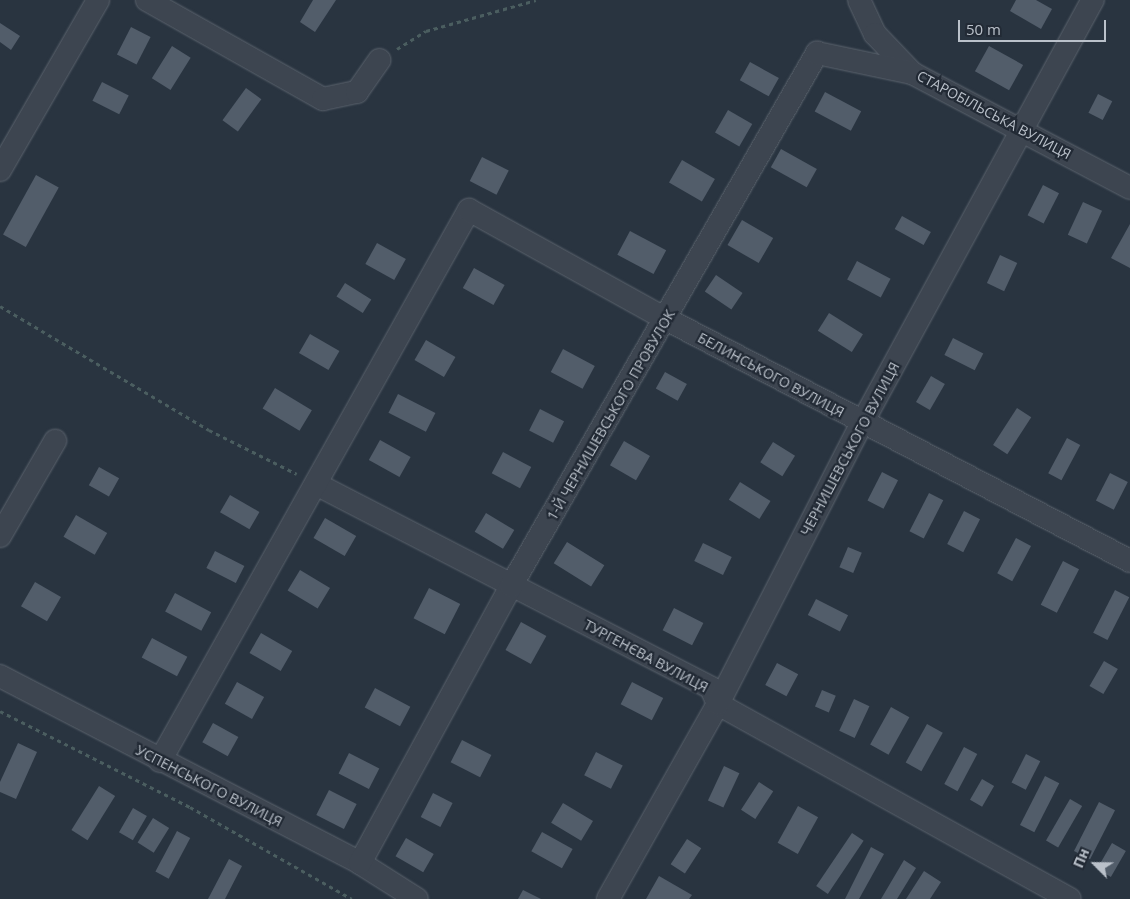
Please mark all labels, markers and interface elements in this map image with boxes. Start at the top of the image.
scale bar [960,10,1108,42]
text: 50 m [966,19,1001,39]
street label: СТАРОБІЛЬСЬКА ВУЛИЦЯ [914,67,1074,163]
street label: 1-Й ЧЕРНИШЕВСЬКОГО ПРОВУЛОК [544,307,678,523]
street label: БЕЛИНСЬКОГО ВУЛИЦЯ [695,329,847,421]
street label: ЧЕРНИШЕВСЬКОГО ВУЛИЦЯ [797,359,903,539]
street label: ТУРГЕНЄВА ВУЛИЦЯ [581,616,711,696]
street label: УСПЕНСЬКОГО ВУЛИЦЯ [133,742,285,830]
north arrow [1070,839,1120,889]
text: Пн [1068,845,1093,871]

